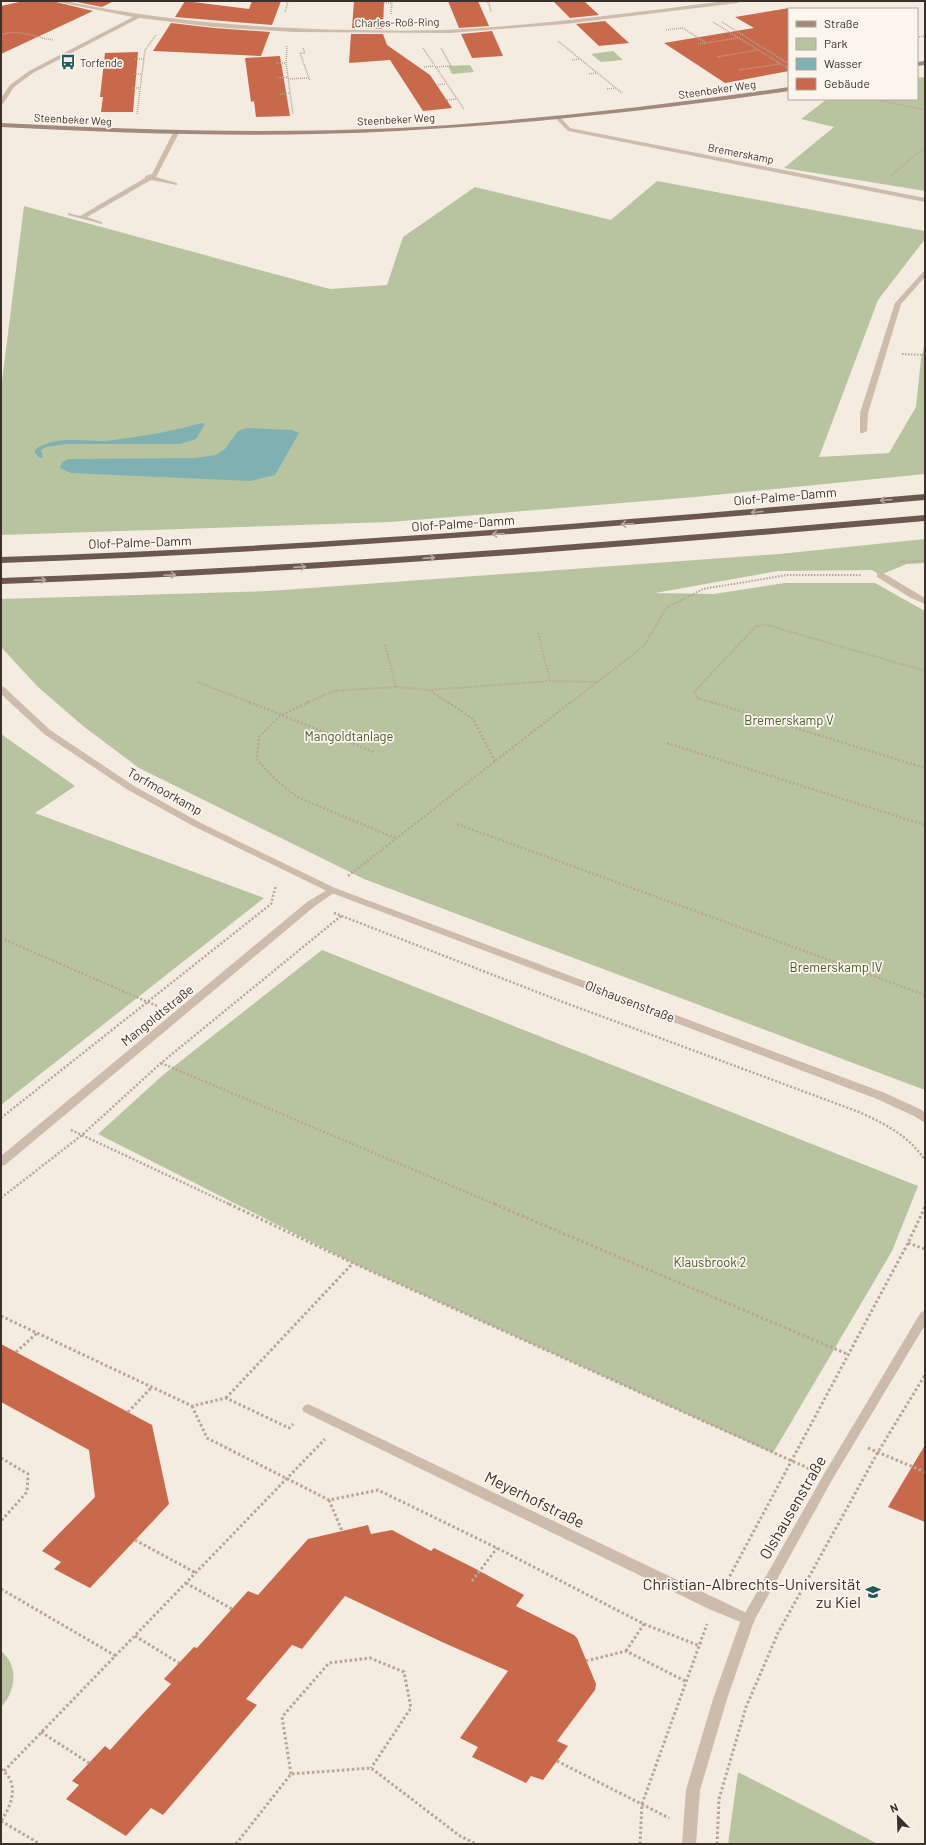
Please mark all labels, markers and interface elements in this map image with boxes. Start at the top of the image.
legend [788,8,918,100]
street label: Charles-Roß-Ring [355,15,440,29]
text: Straße [824,16,859,30]
text: Park [824,36,848,50]
bus stop icon: Torfende [59,53,77,71]
place label: Torfende [80,56,123,69]
text: Wasser [824,56,863,70]
text: Gebäude [824,76,870,90]
street label: Steenbeker Weg [678,77,757,101]
street label: Steenbeker Weg [34,110,112,128]
street label: Steenbeker Weg [357,110,435,128]
street label: Bremerskamp [707,140,775,166]
street label: Olof-Palme-Damm [733,484,837,508]
one-way arrow [880,497,893,504]
one-way arrow [751,508,764,516]
street label: Olof-Palme-Damm [411,511,515,535]
one-way arrow [621,520,634,527]
one-way arrow [492,530,505,537]
street label: Olof-Palme-Damm [88,532,192,552]
one-way arrow [422,554,435,561]
one-way arrow [293,563,306,570]
one-way arrow [163,571,176,578]
one-way arrow [33,576,46,583]
park label: Bremerskamp V [744,712,834,728]
park label: Mangoldtanlage [305,728,394,744]
street label: Torfmoorkamp [125,764,205,818]
park label: Bremerskamp IV [790,959,883,975]
street label: Olshausenstraße [583,977,677,1025]
street label: Mangoldtstraße [118,981,196,1049]
park label: Klausbrook 2 [674,1254,746,1270]
street label: Olshausenstraße [755,1452,829,1562]
street label: Meyerhofstraße [482,1467,588,1531]
place label: Christian-Albrechts-Universität zu Kiel [643,1574,861,1611]
school or university icon: Christian-Albrechts-Universität zu Kiel [864,1583,882,1601]
north arrow [878,1797,918,1837]
text: N [888,1800,900,1815]

